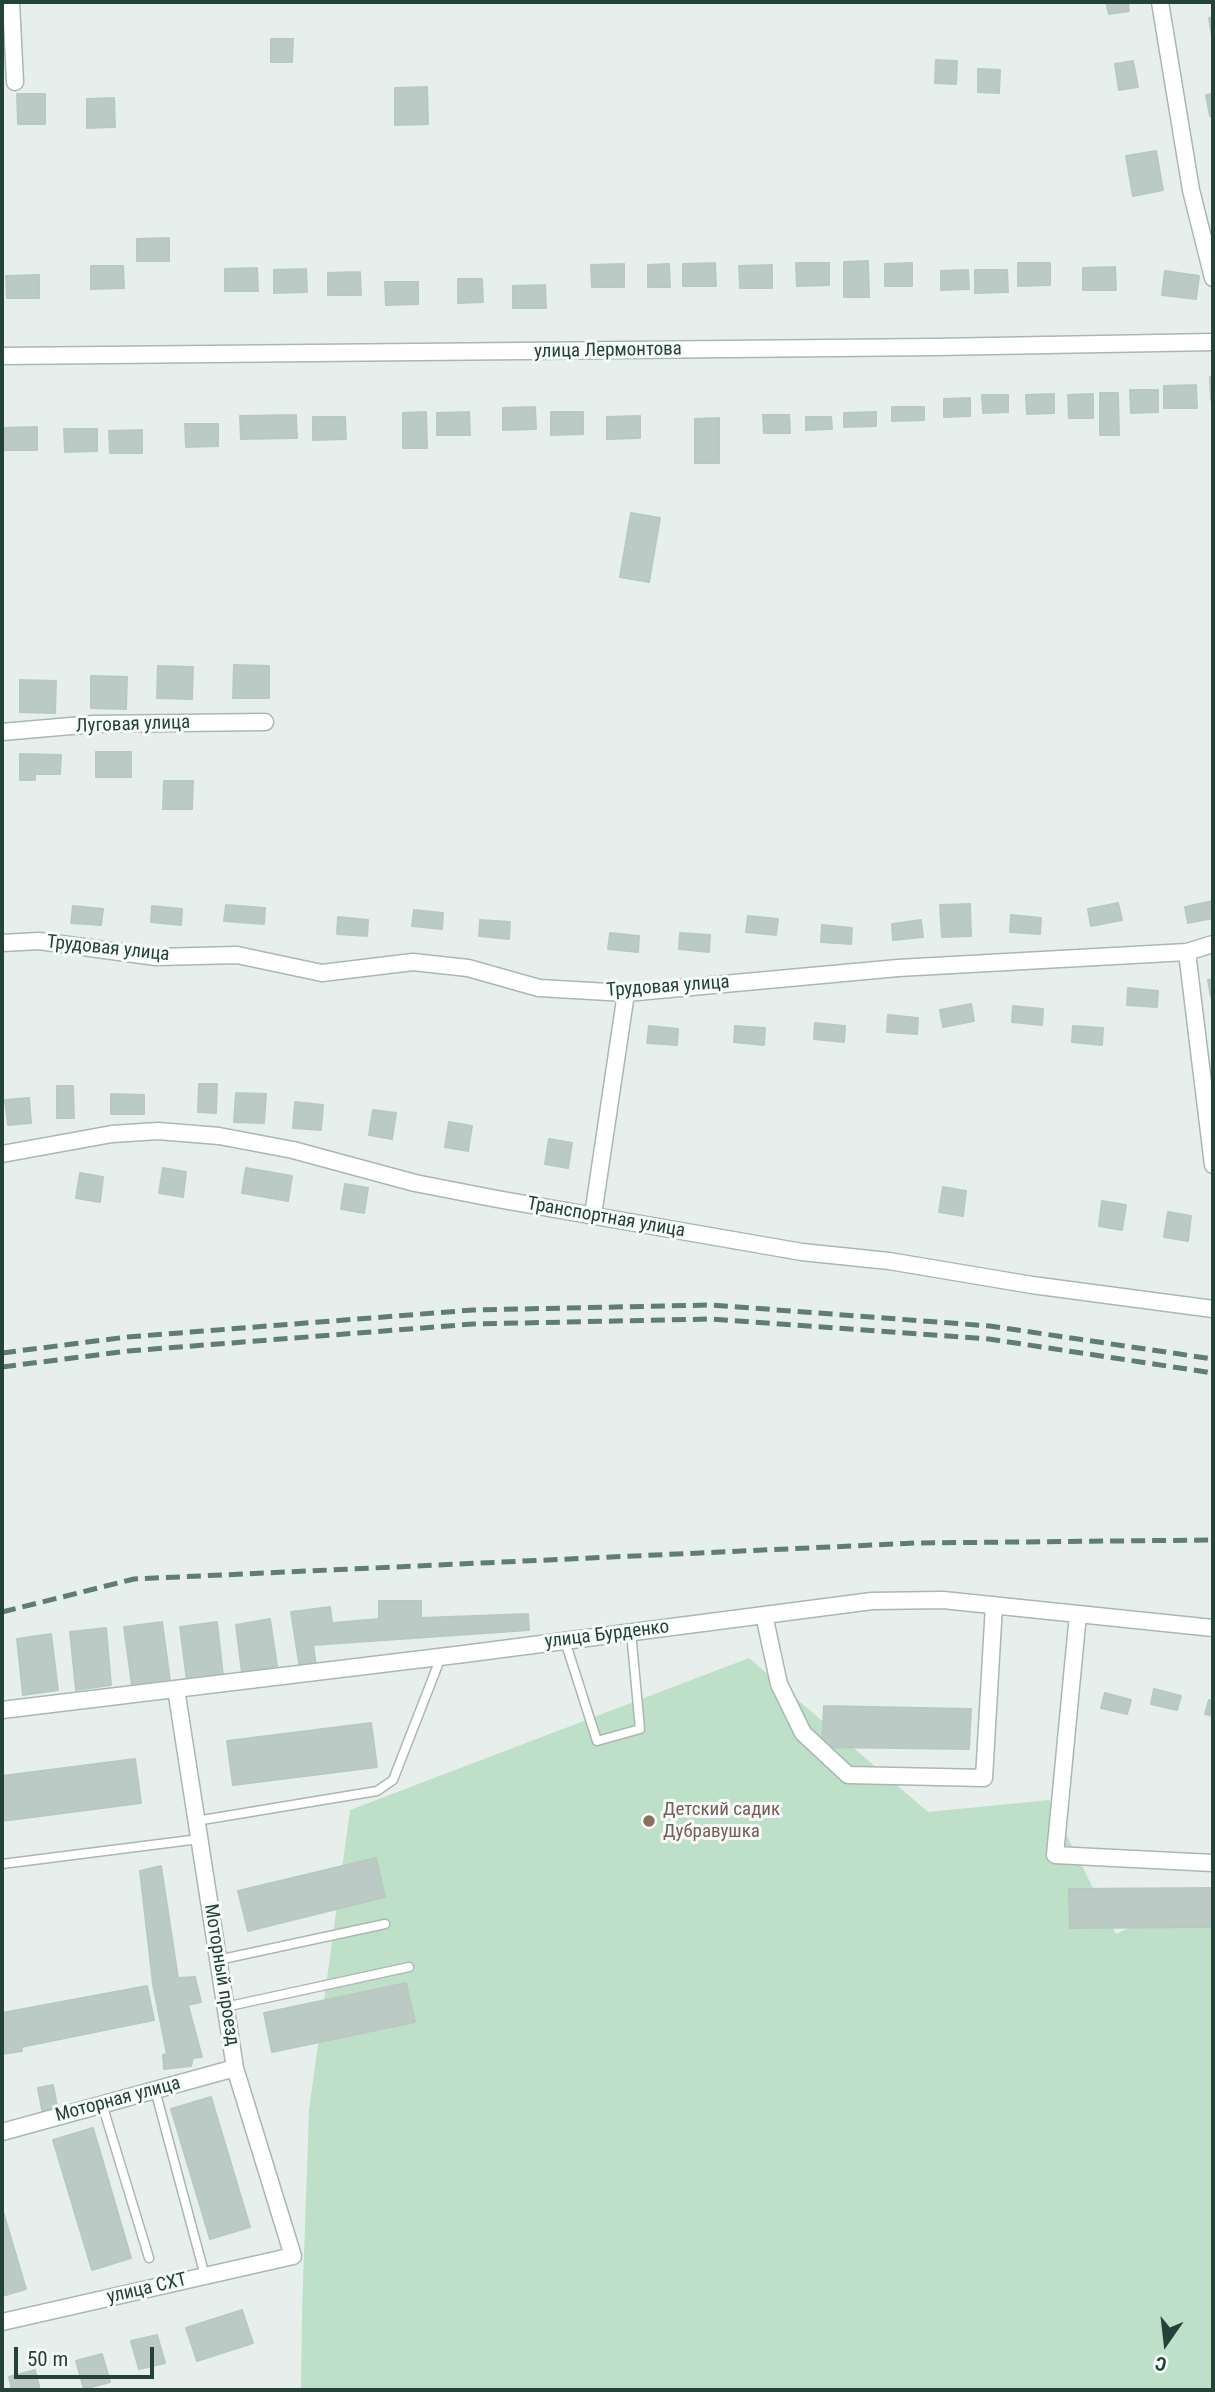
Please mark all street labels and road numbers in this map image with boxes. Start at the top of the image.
street label: улица Лермонтова [534,338,682,364]
street label: Луговая улица [76,712,190,738]
street label: Трудовая улица [45,931,171,967]
street label: Трудовая улица [606,971,730,1003]
street label: Транспортная улица [525,1193,687,1243]
street label: улица Бурденко [544,1616,670,1654]
street label: Моторный проезд [199,1903,243,2047]
street label: Моторная улица [53,2072,183,2128]
street label: улица СХТ [105,2269,189,2309]

